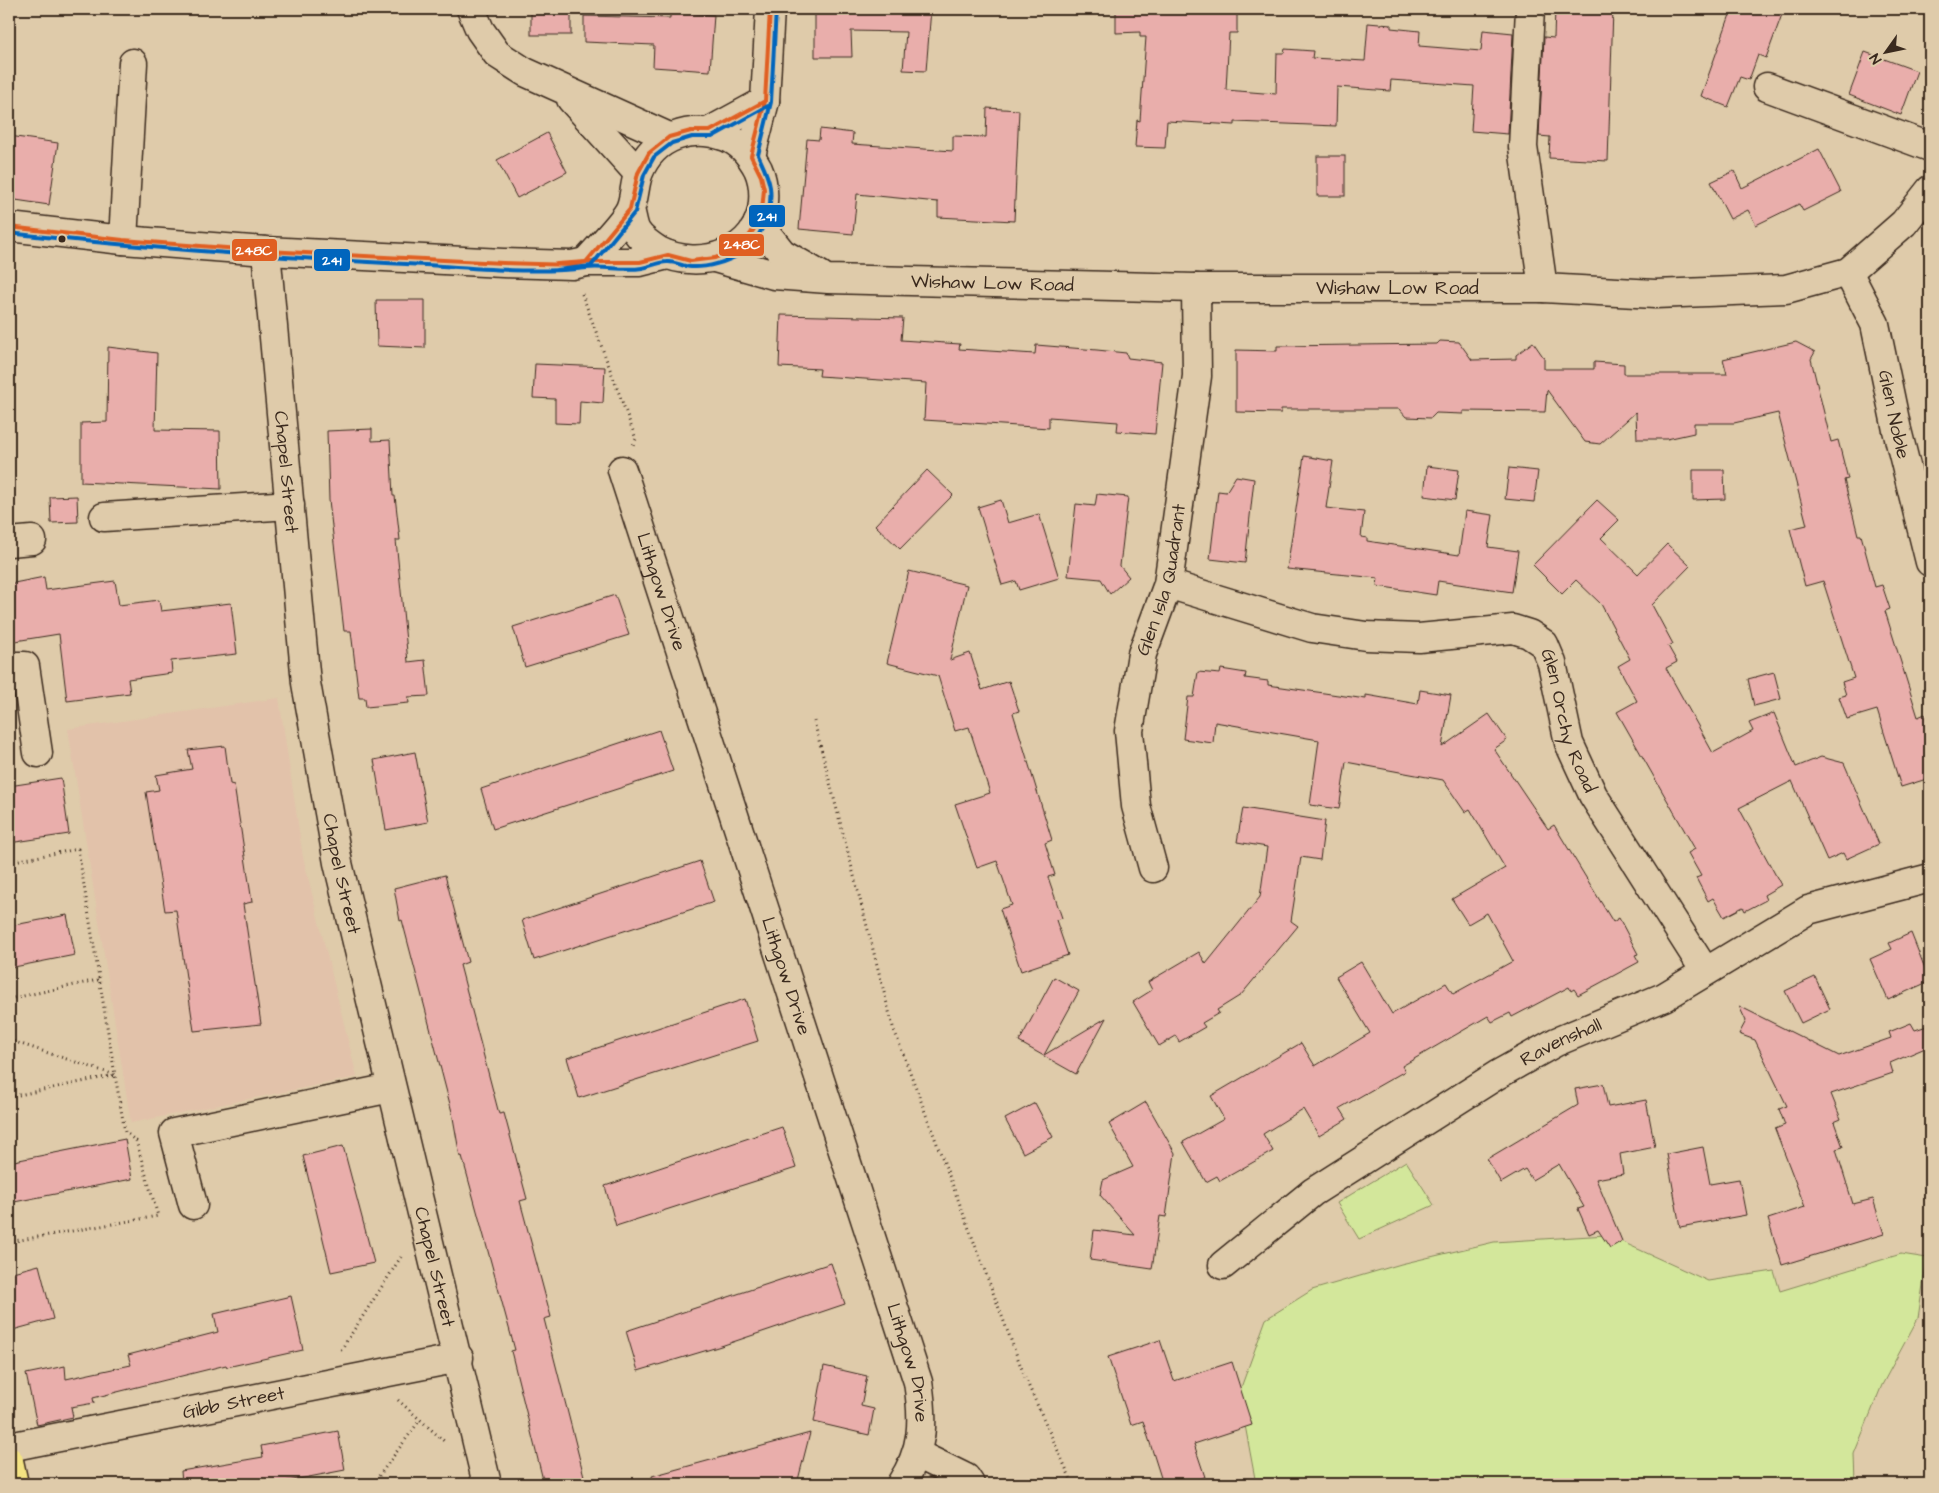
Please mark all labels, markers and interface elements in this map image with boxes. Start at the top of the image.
north arrow [1862,28,1912,78]
text: N [1865,49,1887,68]
line badge: 241 [748,204,786,228]
text: 241 [756,207,777,227]
line badge: 248C [718,233,765,257]
unlabelled marker [57,234,67,244]
text: 248C [723,235,760,255]
line badge: 248C [231,238,278,262]
text: 248C [235,241,272,261]
line badge: 241 [313,248,351,272]
text: 241 [321,251,342,271]
street label: Wishaw Low Road [911,268,1074,299]
street label: Wishaw Low Road [1316,275,1479,302]
street label: Glen Noble [1871,368,1917,462]
street label: Chapel Street [267,410,306,535]
street label: Glen Isla Quadrant [1129,502,1193,659]
street label: Lithgow Drive [630,529,693,654]
street label: Glen Orchy Road [1534,644,1604,797]
street label: Chapel Street [316,811,368,937]
street label: Lithgow Drive [754,914,818,1038]
street label: Ravenshall [1515,1011,1606,1073]
street label: Chapel Street [407,1204,462,1330]
street label: Lithgow Drive [880,1300,935,1422]
street label: Gibb Street [180,1379,287,1426]

